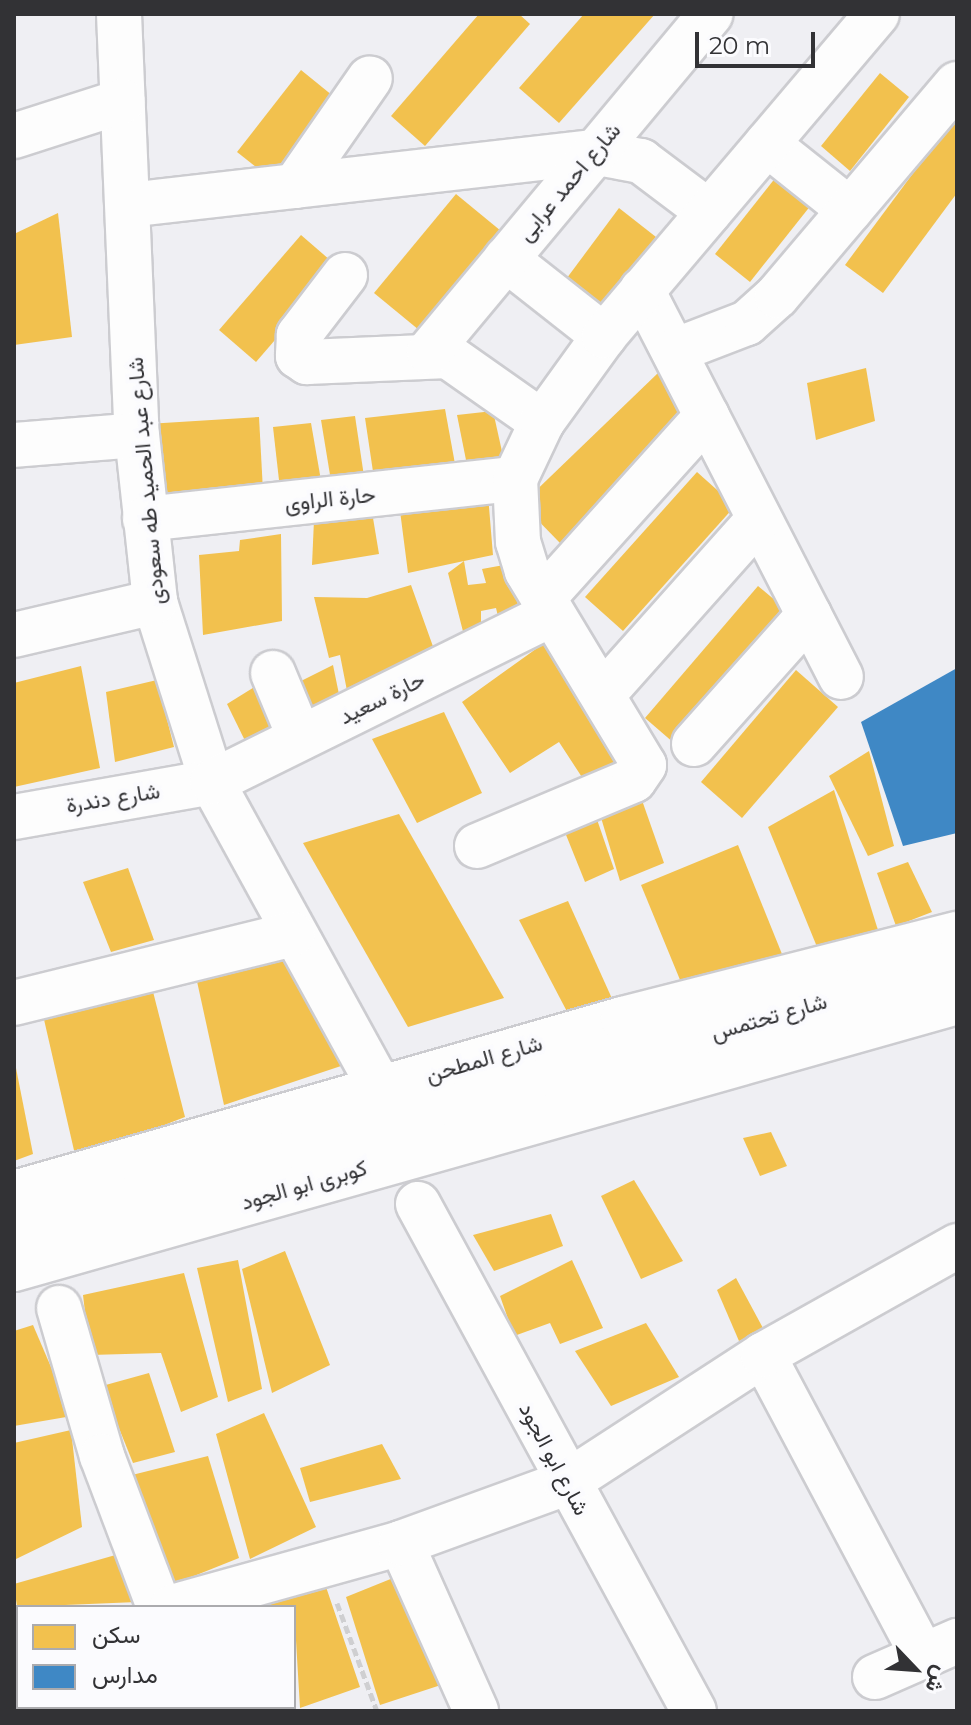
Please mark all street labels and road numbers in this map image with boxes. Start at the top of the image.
street label: شارع احمد عرابى [512,117,626,247]
street label: شارع عبد الحميد طه سعودى [122,356,170,606]
street label: حارة الراوى [283,481,377,517]
street label: حارة سعيد [335,666,429,730]
street label: شارع دندرة [64,778,162,818]
street label: شارع تحتمس [708,988,830,1046]
street label: شارع المطحن [423,1030,545,1088]
street label: كوبرى ابو الجود [238,1154,370,1216]
street label: شارع ابو الجود [513,1398,595,1520]

